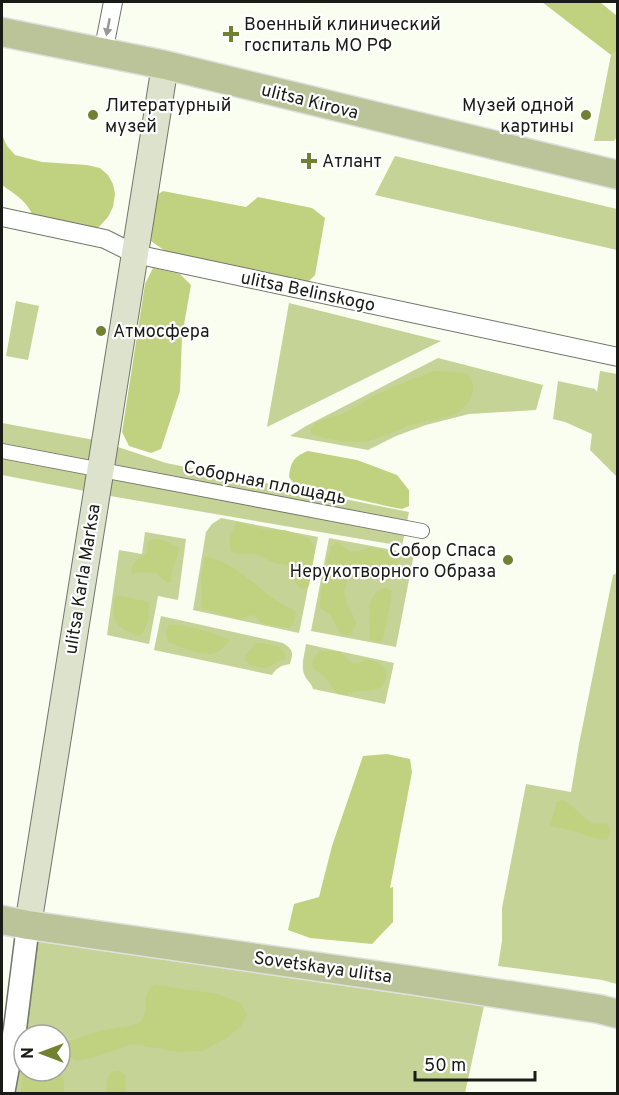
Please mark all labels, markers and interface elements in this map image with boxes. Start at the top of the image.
place label: Военный клинический госпиталь МО РФ [244,14,441,58]
one-way arrow [103,18,112,37]
marker: Военный клинический госпиталь МО РФ [222,25,240,43]
street label: ulitsa Kirova [259,79,361,126]
place label: Литературный музей [105,95,231,139]
place label: Музей одной картины [462,95,574,139]
marker: Литературный музей [86,108,100,122]
marker: Музей одной картины [579,108,593,122]
place label: Атлант [322,151,382,174]
marker: Атлант [300,152,318,170]
street label: ulitsa Belinskogo [238,267,377,318]
place label: Атмосфера [113,321,210,344]
marker: Атмосфера [94,324,108,338]
street label: Соборная площадь [181,456,348,511]
street label: ulitsa Karla Marksa [60,502,107,656]
place label: Собор Спаса Нерукотворного Образа [290,540,496,584]
marker: Собор Спаса Нерукотворного Образа [501,553,515,567]
street label: Sovetskaya ulitsa [252,947,393,990]
north arrow [12,1023,72,1083]
scale bar [415,1044,535,1082]
text: N [19,1047,39,1059]
text: 50 m [424,1055,466,1078]

